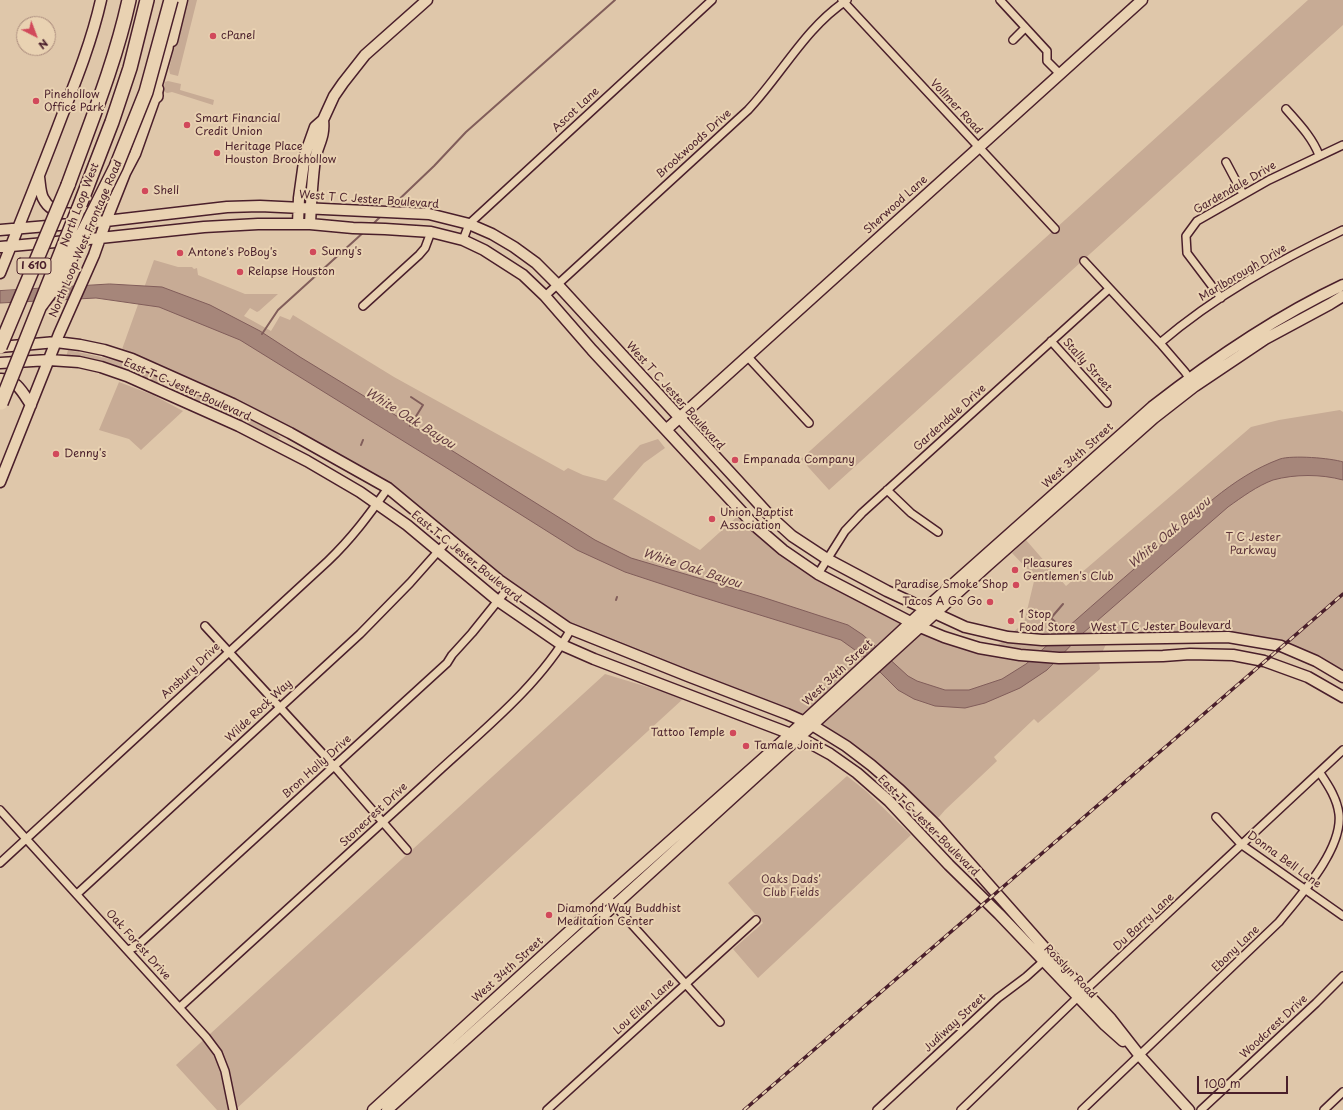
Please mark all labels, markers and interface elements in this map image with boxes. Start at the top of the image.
north arrow [16,16,56,56]
place label: cPanel [221,29,255,43]
marker: cPanel [208,31,218,41]
text: N [35,35,53,54]
street label: Vollmer Road [927,77,985,137]
street label: Ascot Lane [550,85,602,135]
place label: Pinehollow Office Park [44,88,104,114]
marker: Pinehollow Office Park [31,96,41,106]
street label: Brookwoods Drive [654,107,734,181]
place label: Smart Financial Credit Union [195,112,280,138]
marker: Smart Financial Credit Union [182,120,192,130]
place label: Heritage Place Houston Brookhollow [225,140,336,166]
marker: Heritage Place Houston Brookhollow [212,148,222,158]
street label: North Loop West Frontage Road [47,158,125,320]
street label: Gardendale Drive [1191,159,1279,217]
street label: North Loop West [58,161,102,249]
street label: Sherwood Lane [862,173,930,237]
place label: Shell [153,184,179,198]
marker: Shell [140,186,150,196]
street label: West T C Jester Boulevard [298,189,440,211]
street label: Marlborough Drive [1197,242,1289,304]
place label: Sunny's [321,245,362,259]
place label: Antone's PoBoy's [188,246,277,260]
marker: Sunny's [308,247,318,257]
marker: Antone's PoBoy's [175,248,185,258]
road number: I 610 [17,258,51,274]
place label: Relapse Houston [248,265,335,279]
marker: Relapse Houston [235,267,245,277]
street label: Stally Street [1060,336,1114,394]
street label: West T C Jester Boulevard [623,339,727,453]
street label: East T C Jester Boulevard [121,356,253,424]
street label: Gardendale Drive [911,382,989,454]
water label: White Oak Bayou [363,386,457,452]
street label: West 34th Street [1040,421,1116,491]
place label: Denny's [64,447,106,461]
marker: Denny's [51,449,61,459]
place label: Empanada Company [743,453,855,467]
marker: Empanada Company [730,455,740,465]
water label: White Oak Bayou [1126,495,1214,571]
place label: Union Baptist Association [720,506,793,532]
street label: East T C Jester Boulevard [408,509,524,605]
marker: Union Baptist Association [707,514,717,524]
park label: T C Jester Parkway [1225,531,1281,557]
water label: White Oak Bayou [641,546,743,592]
place label: Pleasures Gentlemen's Club [1023,557,1114,583]
marker: Pleasures Gentlemen's Club [1010,565,1020,575]
place label: Paradise Smoke Shop [894,578,1008,592]
marker: Paradise Smoke Shop [1011,580,1021,590]
place label: Tacos A Go Go [902,595,982,609]
marker: Tacos A Go Go [985,597,995,607]
place label: 1 Stop Food Store [1019,608,1075,634]
marker: 1 Stop Food Store [1006,616,1016,626]
street label: West T C Jester Boulevard [1091,619,1231,635]
street label: West 34th Street [800,637,876,709]
street label: Ansbury Drive [159,640,223,702]
street label: Wilde Rock Way [223,677,295,745]
place label: Tattoo Temple [651,726,725,740]
marker: Tattoo Temple [728,728,738,738]
street label: Bron Holly Drive [280,733,354,801]
place label: Tamale Joint [754,739,823,753]
marker: Tamale Joint [741,741,751,751]
street label: East T C Jester Boulevard [875,773,981,879]
street label: Stonecrest Drive [337,780,411,850]
street label: Donna Bell Lane [1244,829,1324,891]
park label: Oaks Dads' Club Fields [761,873,821,899]
street label: Du Barry Lane [1111,890,1177,954]
place label: Diamond Way Buddhist Meditation Center [557,902,681,928]
street label: Oak Forest Drive [103,907,173,983]
marker: Diamond Way Buddhist Meditation Center [544,910,554,920]
street label: Ebony Lane [1210,923,1262,975]
street label: West 34th Street [470,935,546,1005]
street label: Rosslyn Road [1041,942,1099,1002]
street label: Lou Ellen Lane [611,976,677,1038]
street label: Judiway Street [921,991,989,1055]
street label: Woodcrest Drive [1238,992,1310,1062]
scale bar [1199,1068,1290,1094]
text: 100 m [1204,1074,1241,1092]

